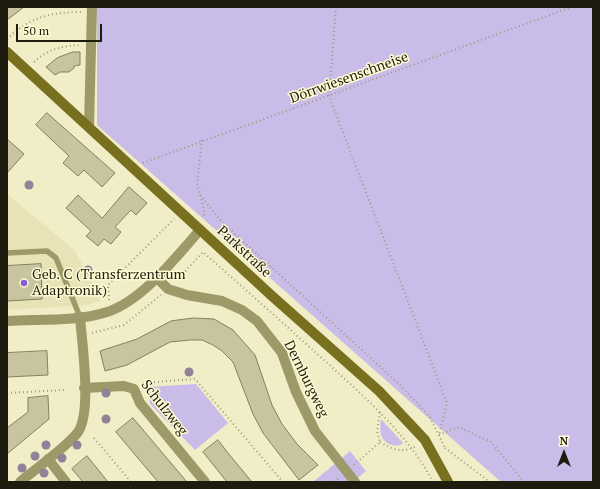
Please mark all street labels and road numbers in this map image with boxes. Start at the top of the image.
street label: Dörrwiesenschneise [287,49,411,107]
street label: Parkstraße [214,223,274,281]
street label: Dernburgweg [280,338,332,420]
street label: Schulzweg [137,377,191,439]

